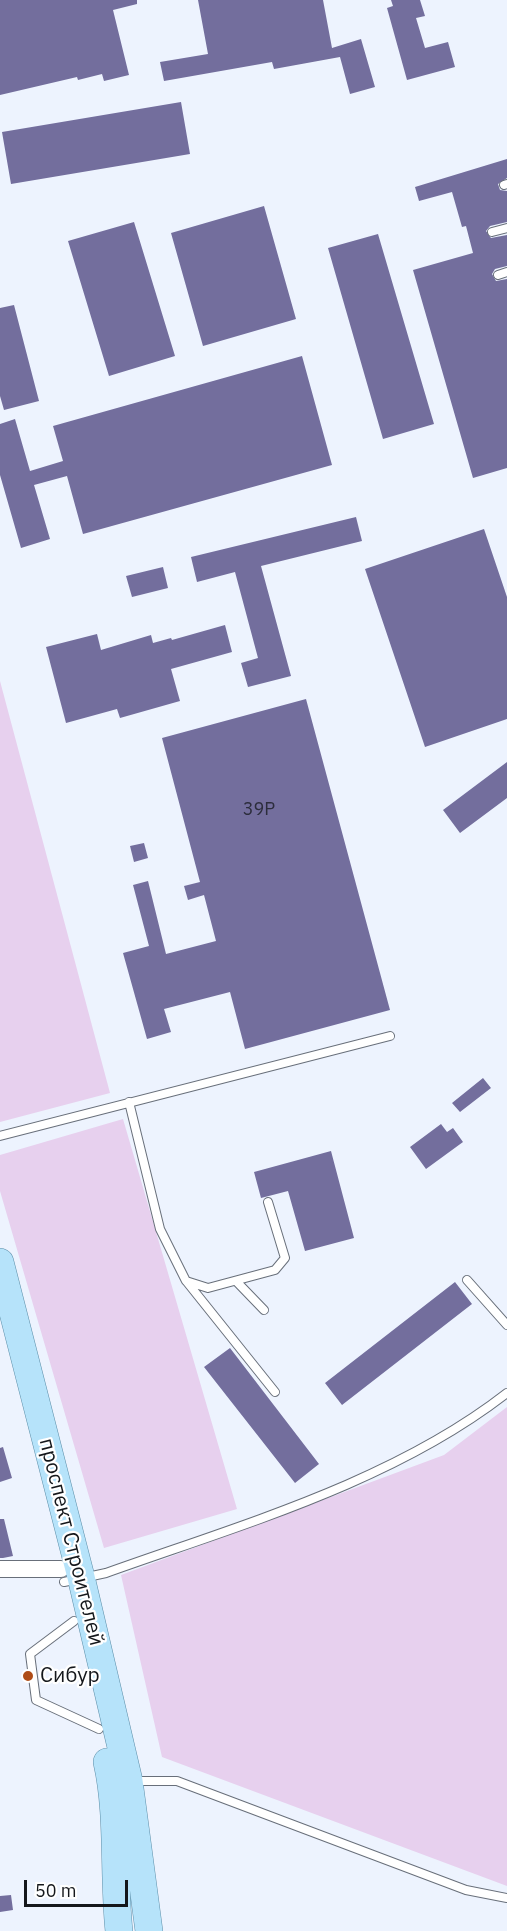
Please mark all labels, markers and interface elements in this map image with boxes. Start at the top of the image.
house number: 39Р [243,799,275,821]
street label: проспект Строителей [33,1436,109,1648]
place label: Сибур [40,1663,100,1689]
marker: Сибур [21,1669,35,1683]
scale bar [27,1868,130,1906]
text: 50 m [35,1879,77,1902]

